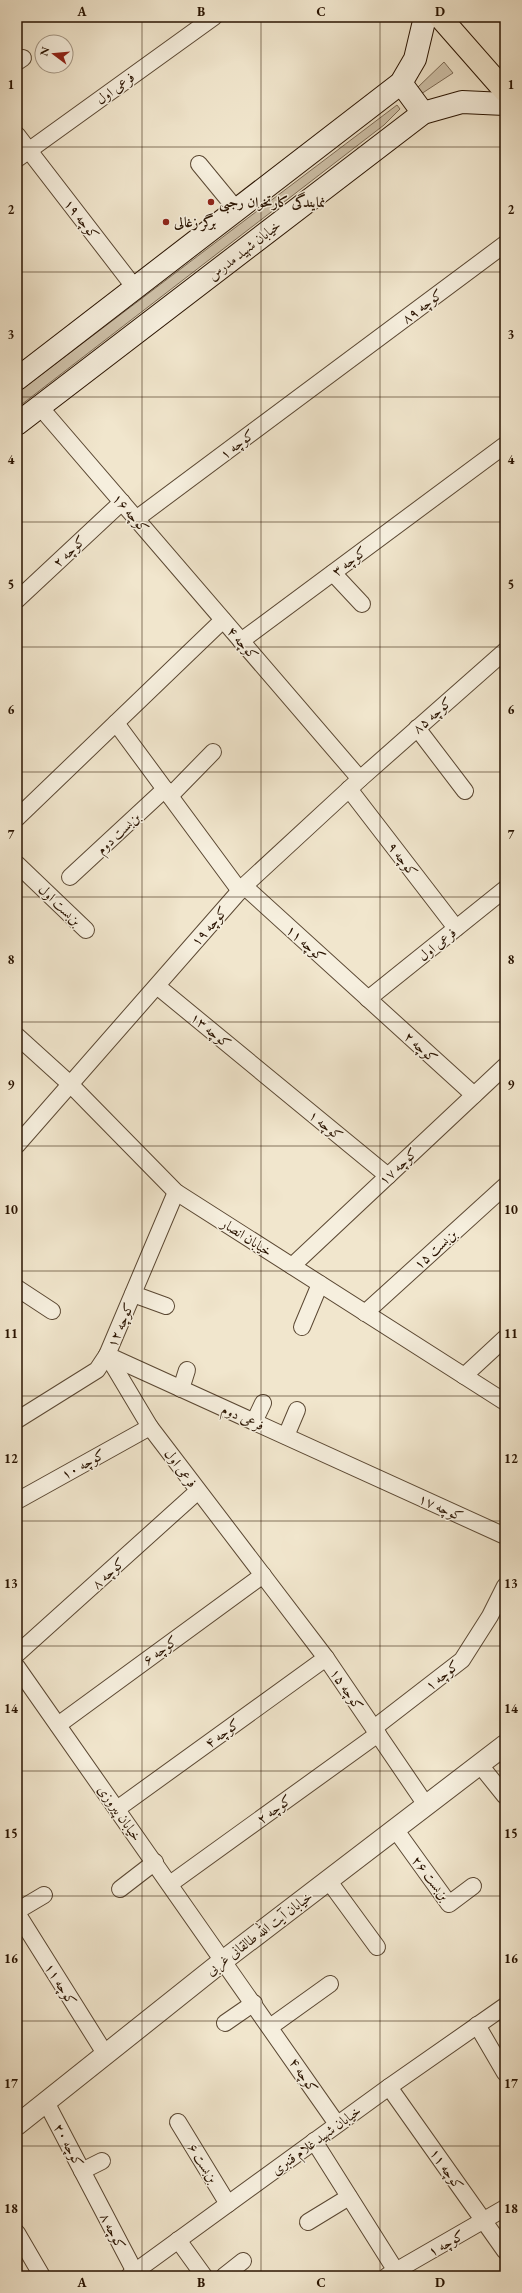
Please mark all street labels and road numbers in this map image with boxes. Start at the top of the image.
street label: فرعی اول [92,68,138,108]
street label: کوچه ۱۹ [60,195,104,244]
street label: خیابان شهید مدرس [204,216,285,285]
street label: کوچه ۸۹ [398,285,447,328]
street label: کوچه ۱ [216,425,259,464]
street label: کوچه ۱۶ [108,489,153,537]
street label: کوچه ۲ [49,531,90,572]
street label: کوچه ۳ [328,542,371,581]
street label: کوچه ۴ [223,622,263,664]
street label: کوچه ۸۵ [408,693,456,738]
street label: بن‌بست دوم [92,808,147,861]
street label: کوچه ۹ [383,838,422,881]
street label: بن‌بست اول [35,880,85,930]
street label: کوچه ۱۹ [187,902,232,950]
street label: کوچه ۱۱ [282,921,330,966]
street label: فرعی اول [414,923,460,965]
street label: کوچه ۱۳ [186,1008,235,1053]
street label: کوچه ۲ [400,1027,441,1067]
street label: کوچه ۱ [305,1106,347,1145]
street label: کوچه ۱۷ [375,1143,422,1189]
street label: خیابان انصار [216,1213,276,1260]
street label: بن‌بست ۱۵ [410,1225,461,1273]
street label: کوچه ۱۲ [103,1300,138,1351]
street label: فرعی دوم [217,1400,267,1438]
street label: کوچه ۱۰ [58,1445,108,1484]
street label: فرعی اول [161,1445,201,1491]
street label: کوچه ۱۷ [415,1489,466,1526]
street label: کوچه ۸ [88,1553,129,1593]
street label: کوچه ۶ [139,1631,182,1670]
street label: کوچه ۱ [421,1656,463,1695]
street label: کوچه ۱۵ [326,1664,368,1714]
street label: کوچه ۴ [201,1714,244,1753]
street label: خیابان پیروزی [92,1781,146,1846]
street label: کوچه ۲ [253,1790,296,1829]
street label: بن‌بست ۲۶ [408,1852,454,1904]
street label: خیابان آیت الله طالقانی غربی [201,1885,317,1980]
street label: کوچه ۱۱ [40,1959,81,2009]
street label: کوچه ۴ [285,2054,322,2097]
street label: خیابان شهید غلام قنبری [268,2101,367,2182]
street label: کوچه ۲۰ [49,2120,88,2170]
street label: بن‌بست ۶ [184,2140,222,2187]
street label: کوچه ۱۱ [425,2145,468,2194]
street label: کوچه ۸ [95,2210,130,2253]
street label: کوچه ۱ [425,2226,468,2261]

